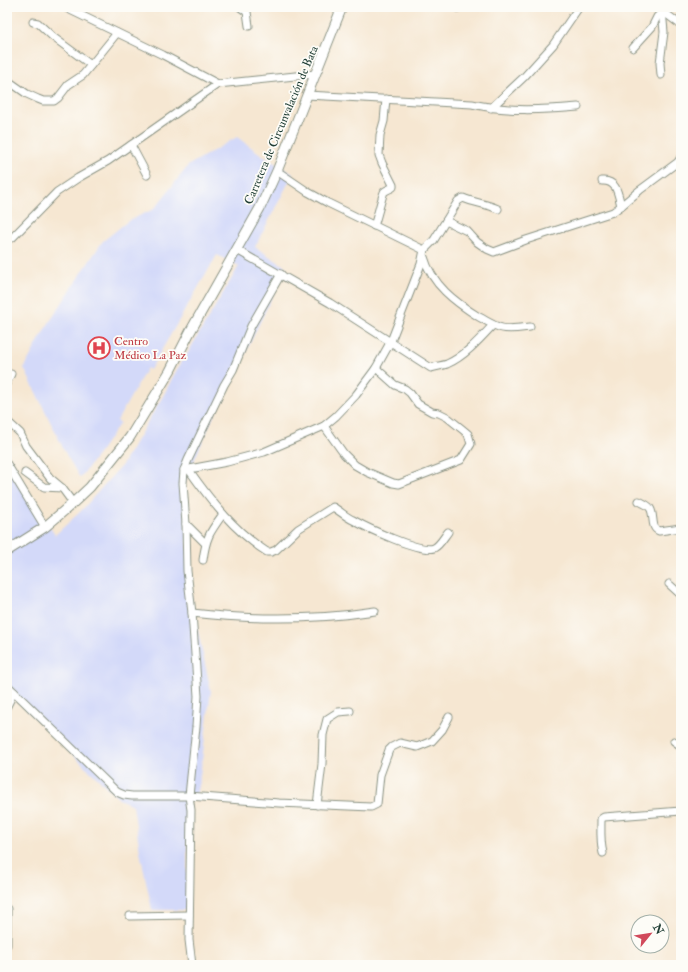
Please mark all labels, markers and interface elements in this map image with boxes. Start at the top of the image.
street label: Carretera de Circunvalación de Bata [241,43,322,207]
place label: Centro Médico La Paz [114,334,186,363]
hospital icon: Centro Médico La Paz [86,335,112,361]
north arrow [630,914,670,954]
text: N [650,921,667,938]

